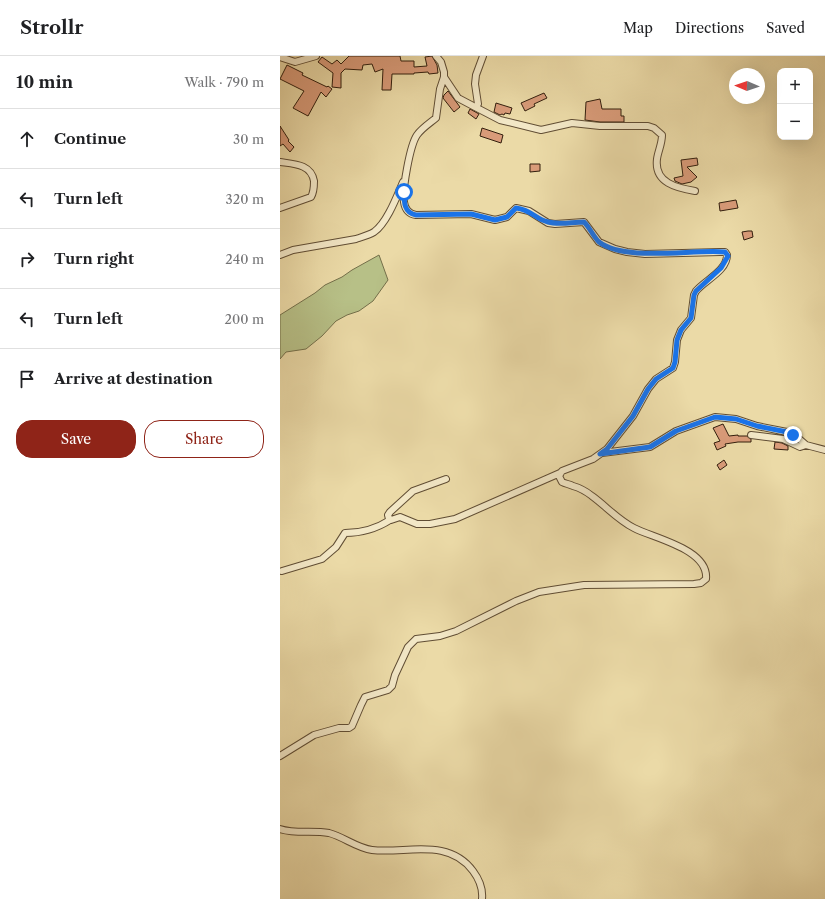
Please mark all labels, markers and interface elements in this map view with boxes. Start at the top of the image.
text: Strollr [20,16,84,39]
text: Map [623,19,653,37]
text: Directions [675,19,744,37]
text: Saved [766,19,805,37]
north arrow [729,68,765,104]
map controls [777,68,813,140]
button: + [777,68,813,104]
text: 10 min [16,72,73,92]
text: Walk · 790 m [185,74,264,90]
button: − [777,104,813,140]
icon: ahead [16,128,38,150]
text: Continue [54,129,126,148]
text: 30 m [233,131,264,147]
route start [395,183,413,201]
icon: left [16,188,38,210]
text: Turn left [54,189,123,208]
text: 320 m [226,191,264,207]
icon: right [16,248,38,270]
text: Turn right [54,249,134,268]
text: 240 m [225,251,264,267]
icon: left [16,308,38,330]
text: Turn left [54,309,123,328]
text: 200 m [224,311,264,327]
icon: arrive [16,368,38,390]
text: Arrive at destination [54,369,213,388]
button: Save [16,420,136,458]
button: Share [144,420,264,458]
route end [784,426,802,444]

